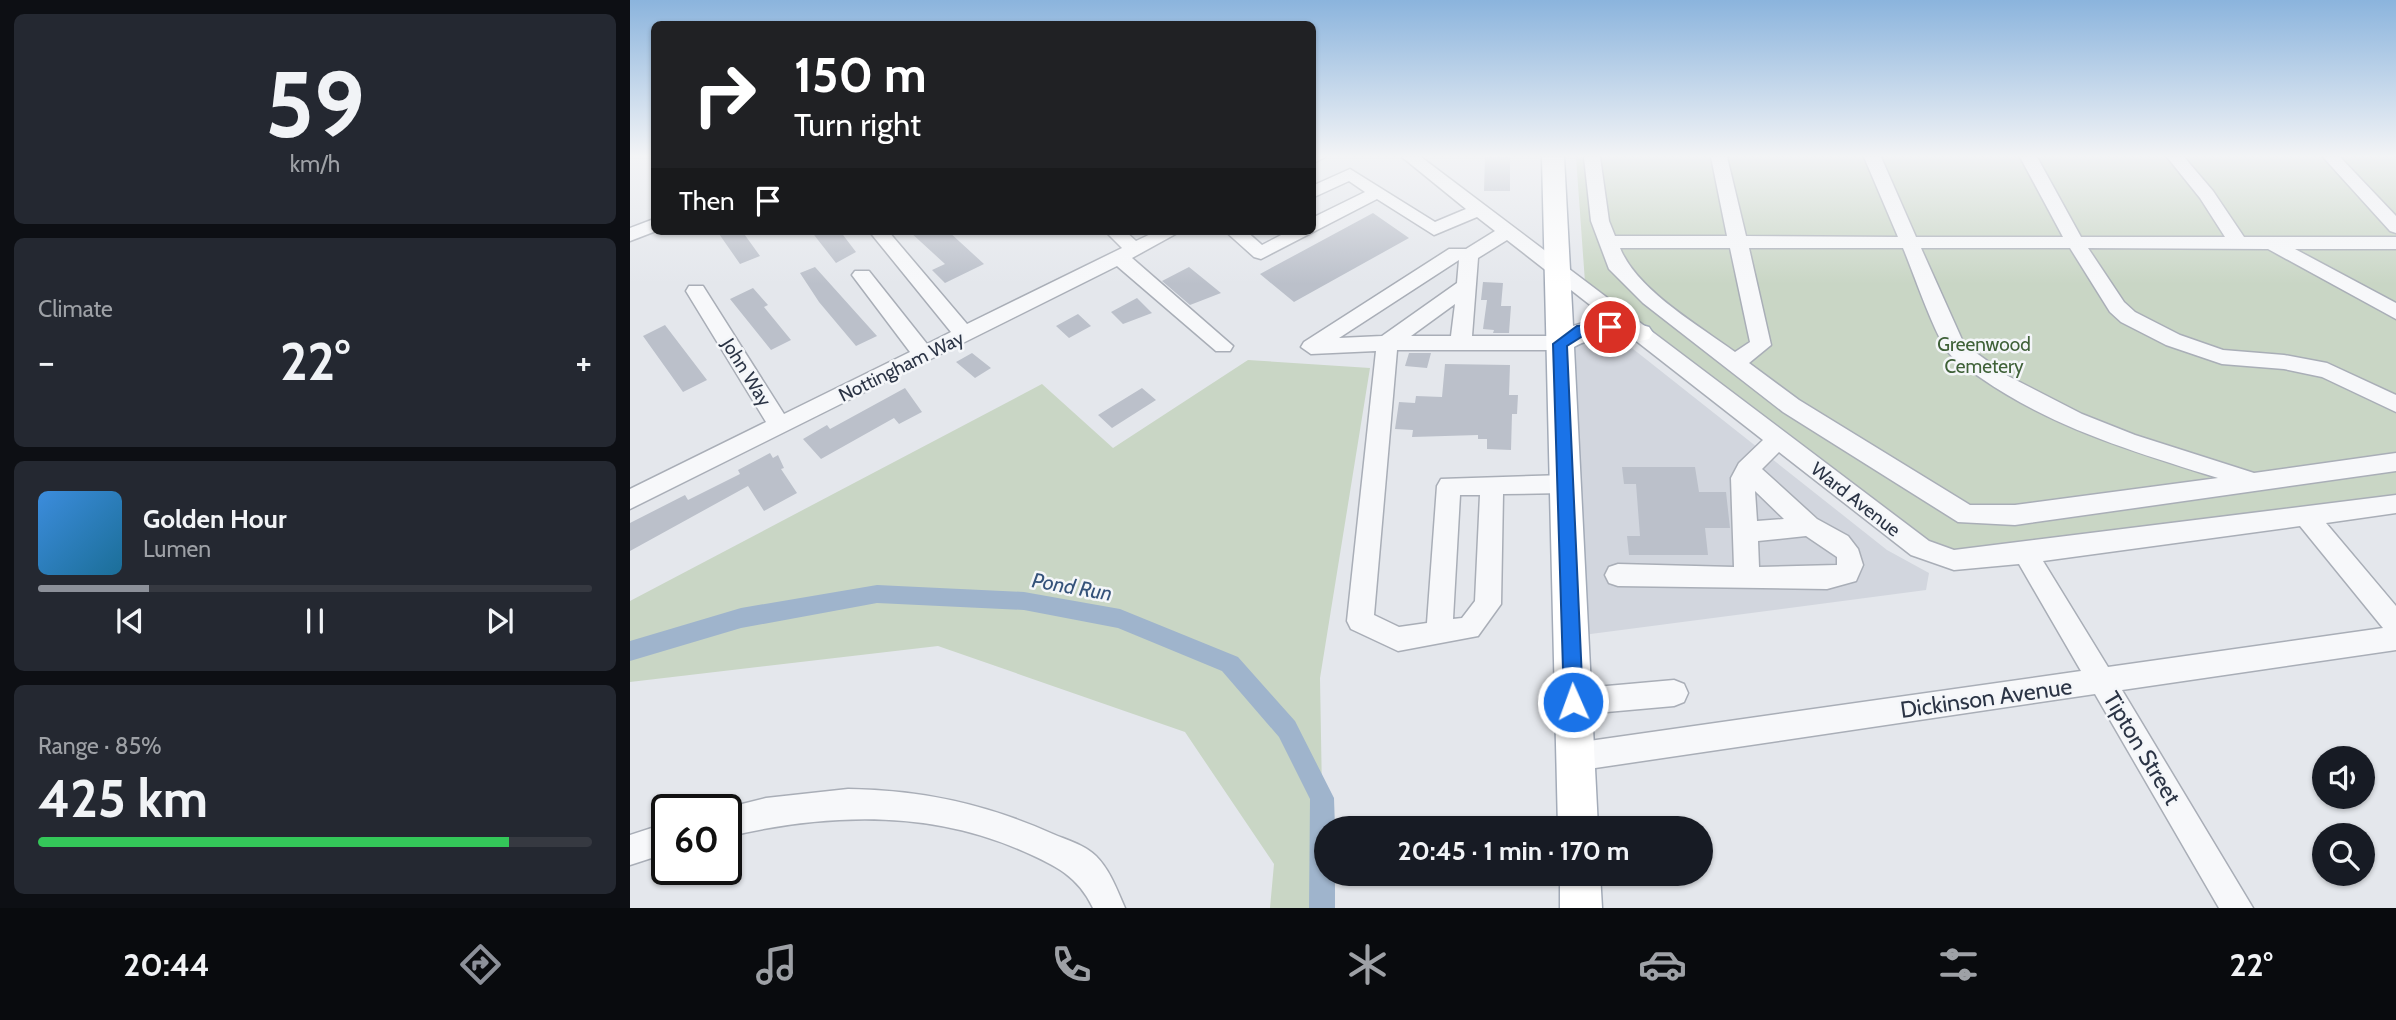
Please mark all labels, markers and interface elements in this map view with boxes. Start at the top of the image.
text: 150 m [794,45,927,104]
text: 59 [265,49,365,160]
icon: right [679,49,770,140]
text: Turn right [794,105,921,144]
text: km/h [290,150,340,178]
icon: arrive [749,182,787,220]
text: Then [679,185,735,217]
text: Climate [38,295,113,323]
pin [1580,297,1640,357]
icon: arrive [1591,308,1629,346]
street label: Nottingham Way [835,326,968,407]
text: 22° [280,330,350,393]
street label: John Way [716,333,777,411]
park label: Greenwood Cemetery [1937,333,2031,378]
text: − [38,338,55,385]
text: + [575,338,592,385]
street label: Ward Avenue [1806,457,1905,542]
text: Golden Hour [143,503,286,535]
text: Lumen [143,535,211,563]
water label: Pond Run [1030,567,1114,606]
icon: previous [111,602,149,640]
icon: pause [296,602,334,640]
icon: next [481,602,519,640]
position arrow [1536,665,1610,739]
street label: Dickinson Avenue [1898,672,2074,724]
street label: Tipton Street [2097,686,2187,810]
text: Range · 85% [38,732,162,760]
map controls [2312,746,2375,886]
button: sound [2312,746,2375,809]
text: 425 km [38,767,208,830]
speed limit sign: 60 [651,794,742,885]
button: search [2312,823,2375,886]
text: 20:45 · 1 min · 170 m [1398,835,1629,867]
icon: directions [456,940,505,989]
icon: music [752,940,801,989]
icon: phone [1047,940,1096,989]
icon: climate [1343,940,1392,989]
icon: car [1638,940,1687,989]
icon: filters [1934,940,1983,989]
text: 20:44 [123,945,210,984]
text: 22° [2230,945,2273,984]

